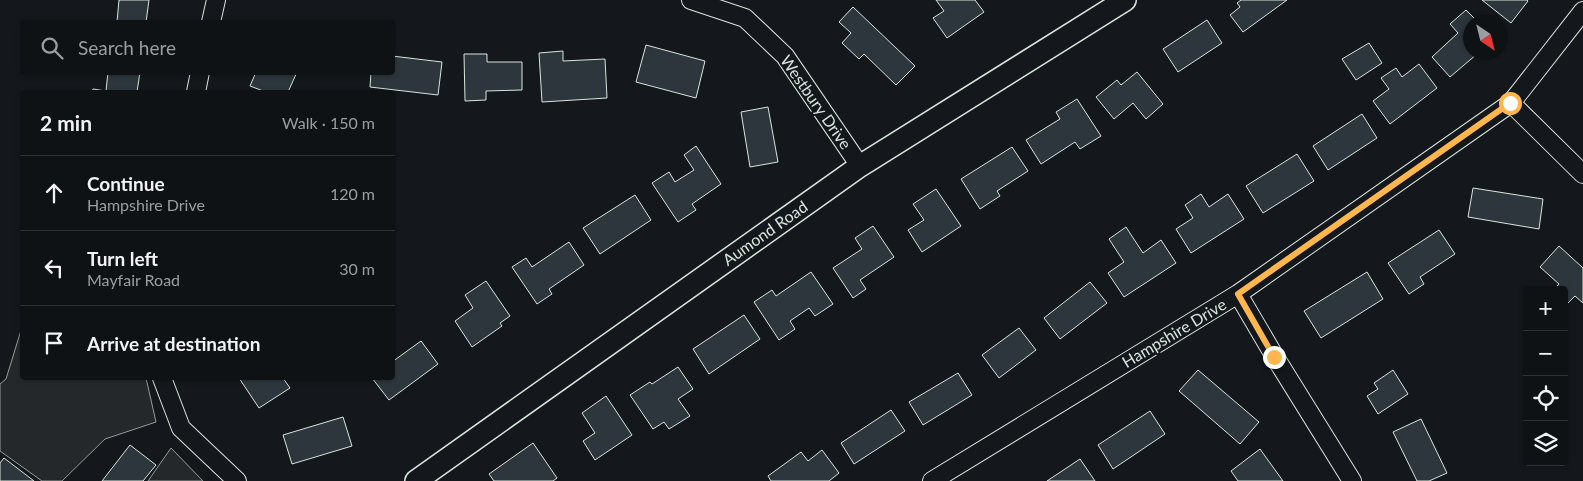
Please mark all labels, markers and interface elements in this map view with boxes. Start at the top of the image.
north arrow [1463,15,1508,60]
search box [20,20,395,75]
icon: search [38,34,66,62]
text: Search here [78,36,176,59]
street label: Westbury Drive [777,51,856,152]
route start [1499,92,1522,115]
text: 2 min [40,110,92,135]
text: Walk · 150 m [282,113,375,132]
text: Continue [87,172,165,195]
icon: ahead [40,179,68,207]
text: 120 m [330,184,375,203]
text: Hampshire Drive [87,195,205,214]
street label: Aumond Road [719,196,811,269]
text: Turn left [87,247,158,270]
icon: left [40,254,68,282]
text: 30 m [339,259,375,278]
text: Mayfair Road [87,270,180,289]
map controls [1523,286,1568,466]
button: + [1523,286,1568,331]
street label: Hampshire Drive [1118,294,1229,371]
icon: arrive [40,329,68,357]
button: − [1523,331,1568,376]
text: Arrive at destination [87,332,260,355]
route end [1263,346,1286,369]
button: locate [1523,376,1568,421]
button: layers [1523,421,1568,466]

